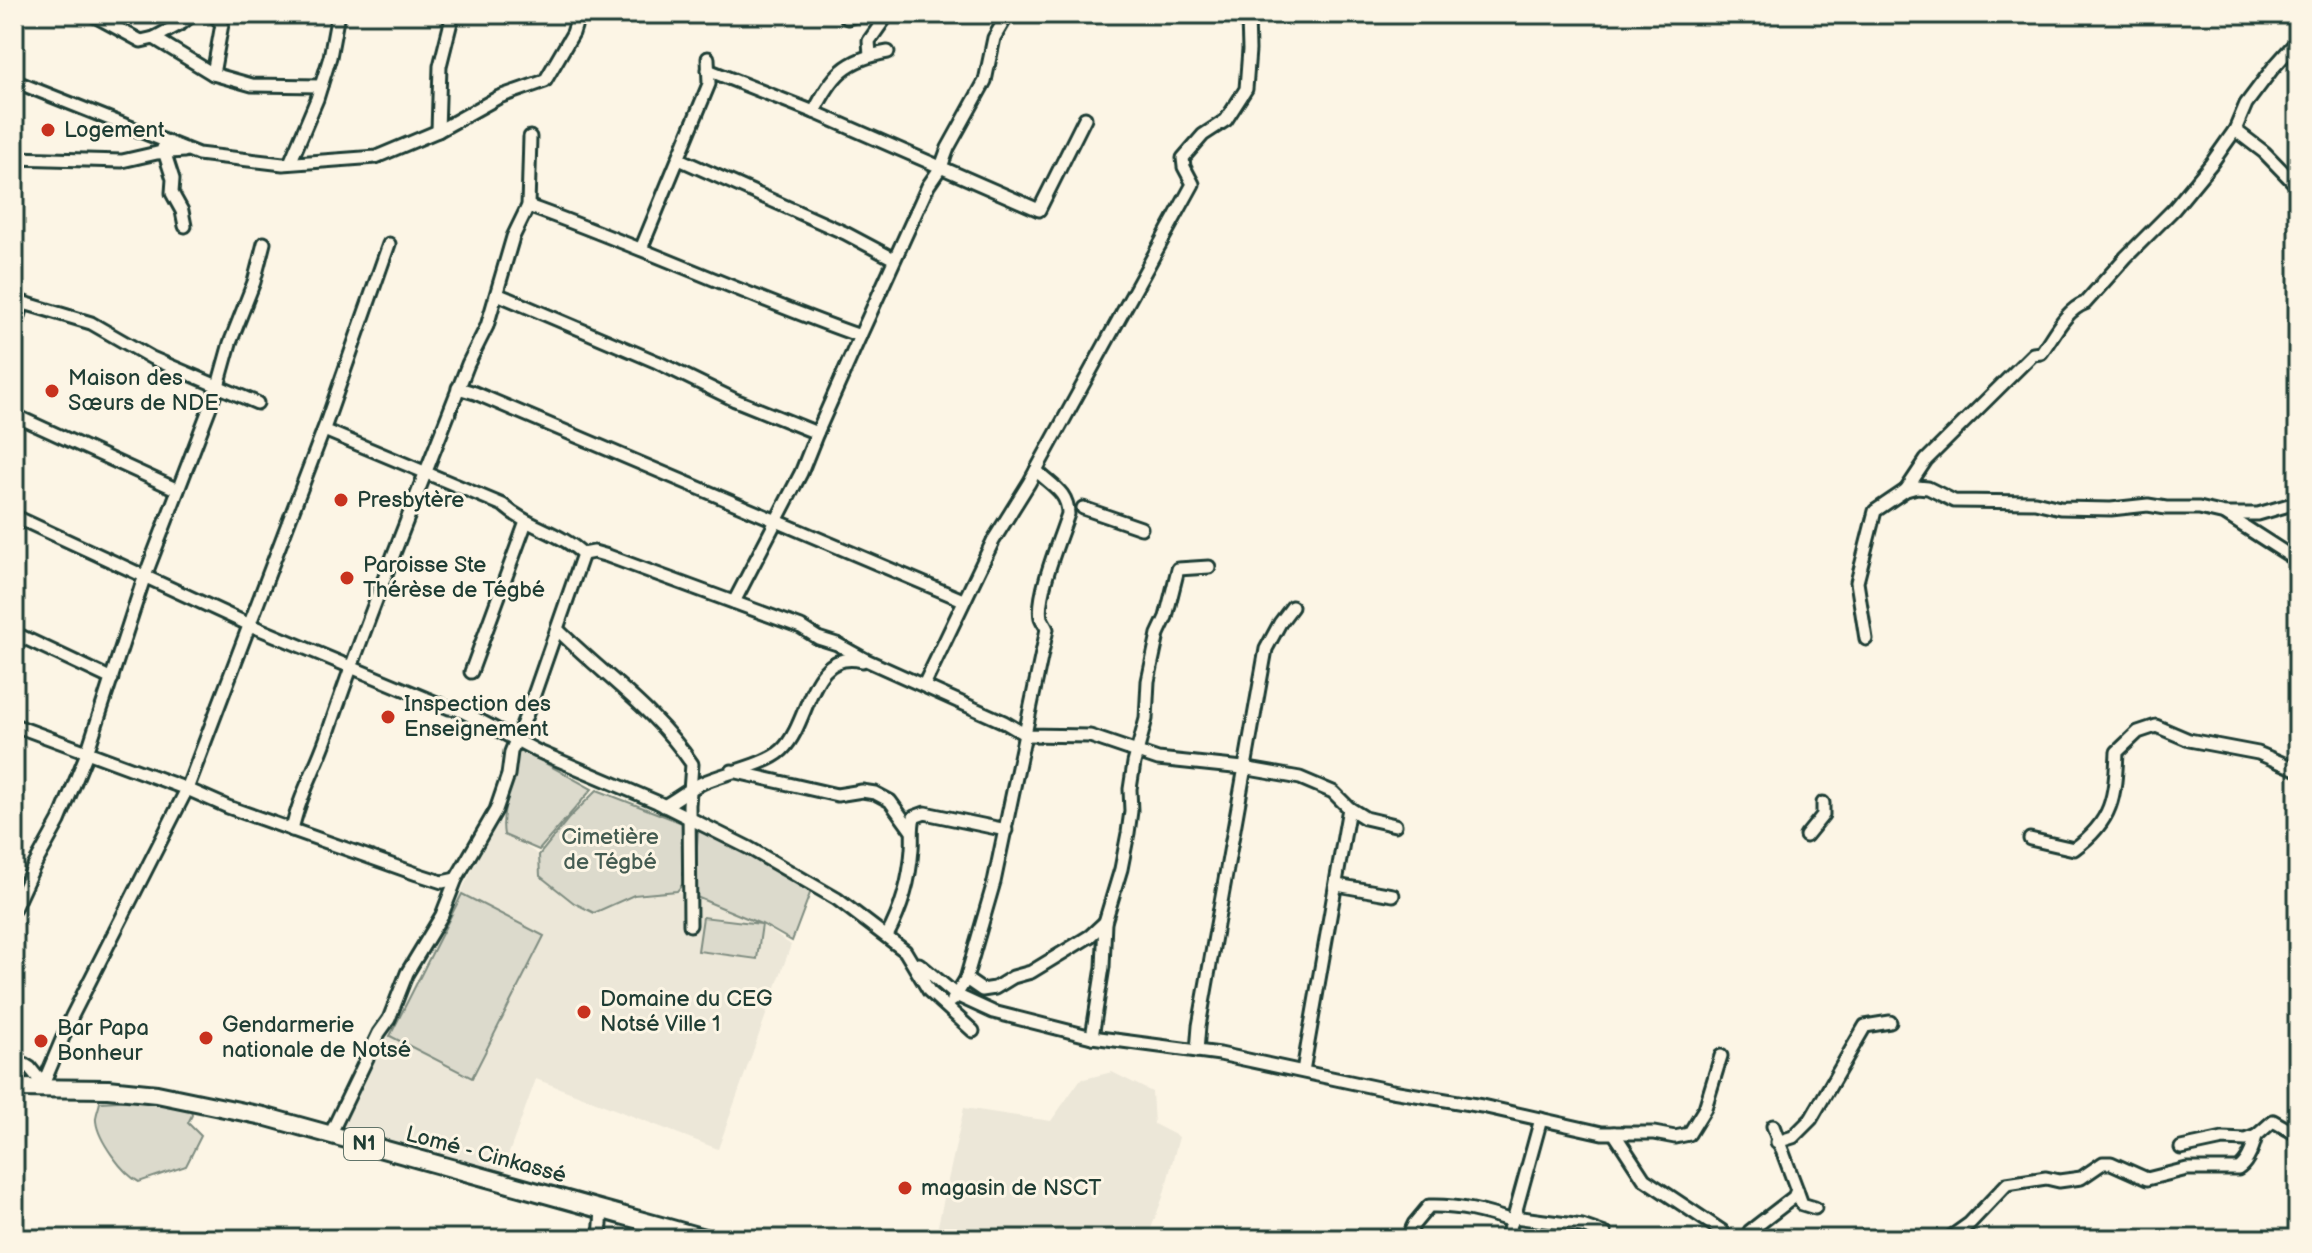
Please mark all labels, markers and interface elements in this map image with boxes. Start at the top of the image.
place label: Logement [64,117,165,144]
marker: Logement [39,121,57,139]
place label: Maison des Sœurs de NDE [68,365,219,417]
marker: Maison des Sœurs de NDE [43,382,61,400]
place label: Presbytère [357,487,464,514]
marker: Presbytère [332,491,350,509]
place label: Paroisse Ste Thérèse de Tégbé [363,552,545,604]
marker: Paroisse Ste Thérèse de Tégbé [338,569,356,587]
place label: Inspection des Enseignement [404,691,551,743]
marker: Inspection des Enseignement [379,708,397,726]
park label: Cimetière de Tégbé [561,824,659,876]
place label: Domaine du CEG Notsé Ville 1 [600,986,773,1038]
marker: Domaine du CEG Notsé Ville 1 [575,1003,593,1021]
place label: Gendarmerie nationale de Notsé [222,1012,411,1064]
place label: Bar Papa Bonheur [57,1015,149,1067]
marker: Gendarmerie nationale de Notsé [197,1029,215,1047]
marker: Bar Papa Bonheur [32,1032,50,1050]
street label: Lomé - Cinkassé [403,1121,569,1189]
road number: N1 [344,1128,384,1160]
place label: magasin de NSCT [921,1175,1102,1202]
marker: magasin de NSCT [896,1179,914,1197]

